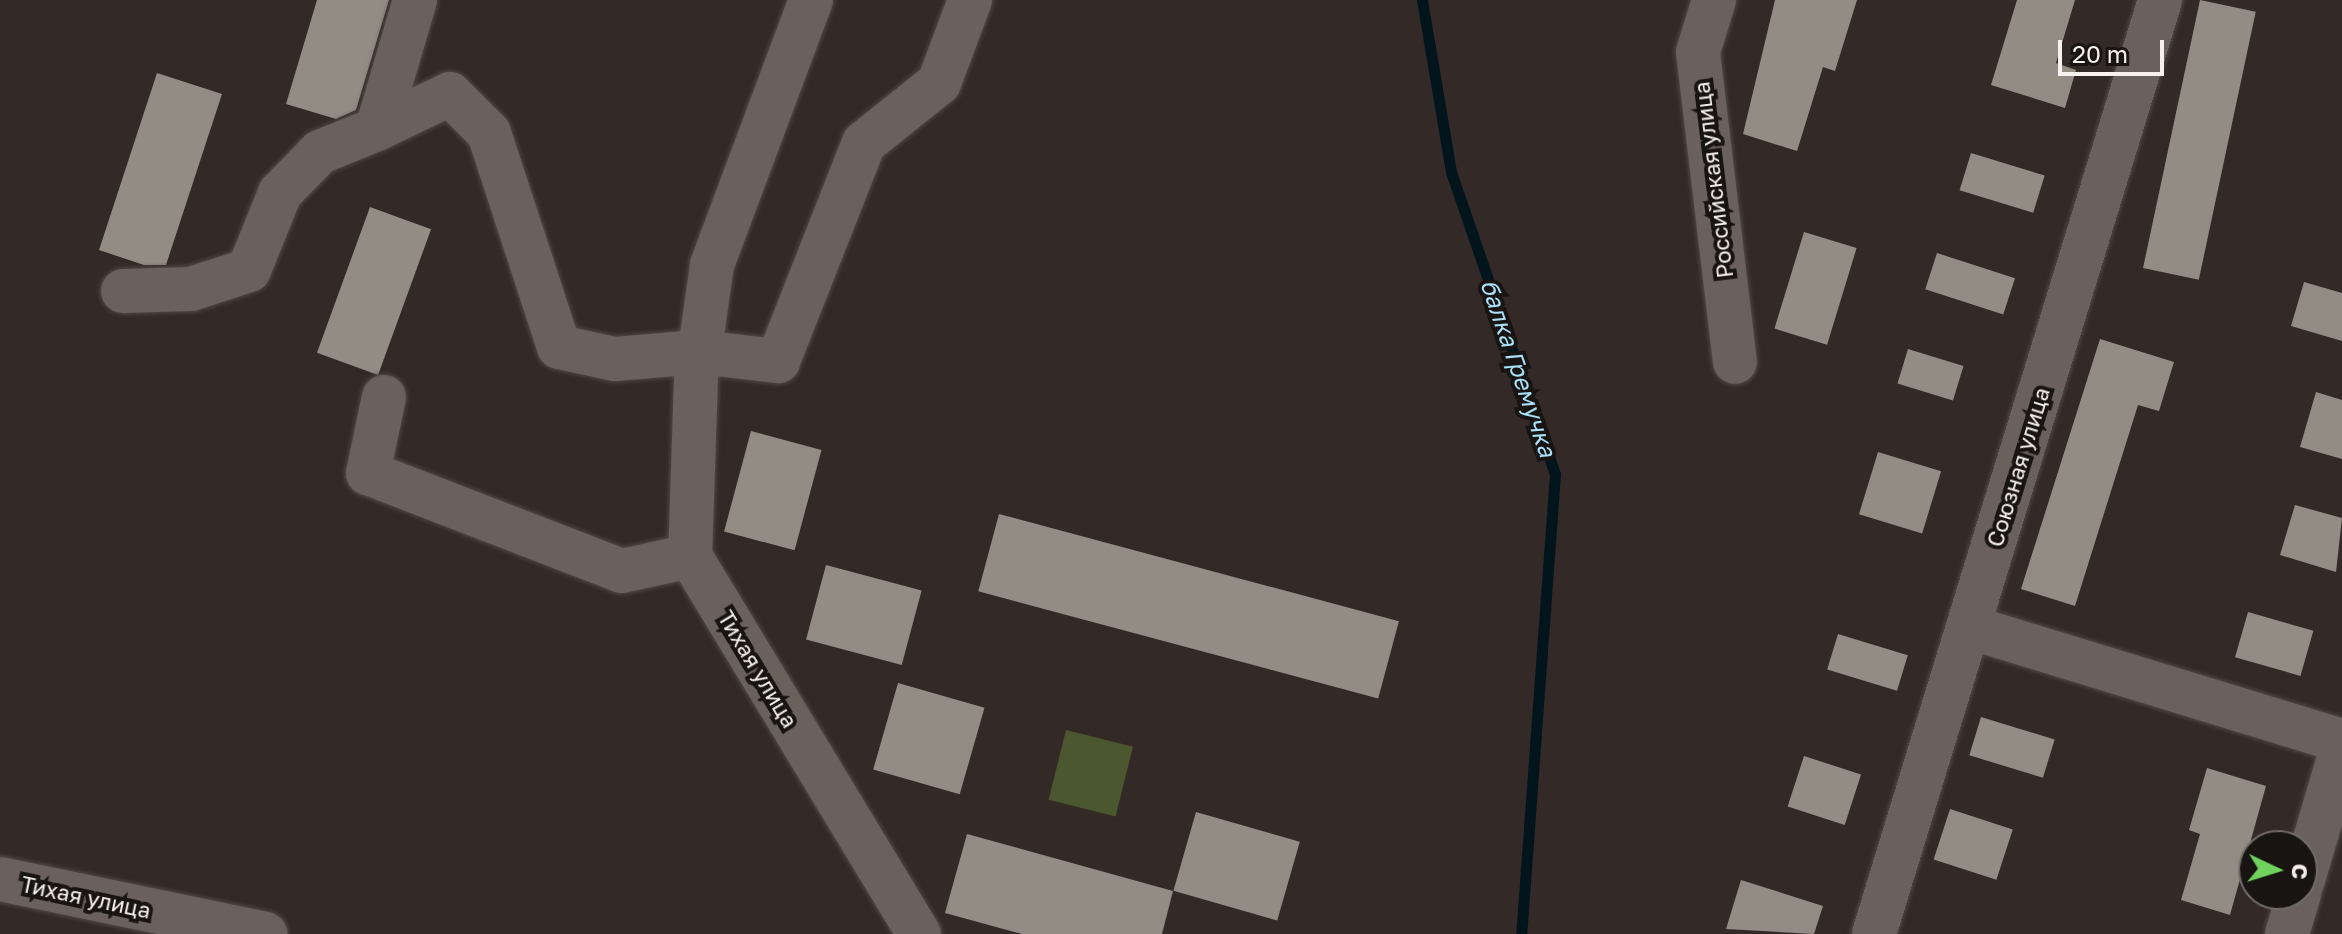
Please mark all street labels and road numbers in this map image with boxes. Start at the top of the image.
street label: Российская улица [1688,80,1738,280]
street label: Союзная улица [1981,384,2055,550]
street label: Тихая улица [713,606,803,732]
street label: Тихая улица [19,870,153,924]

